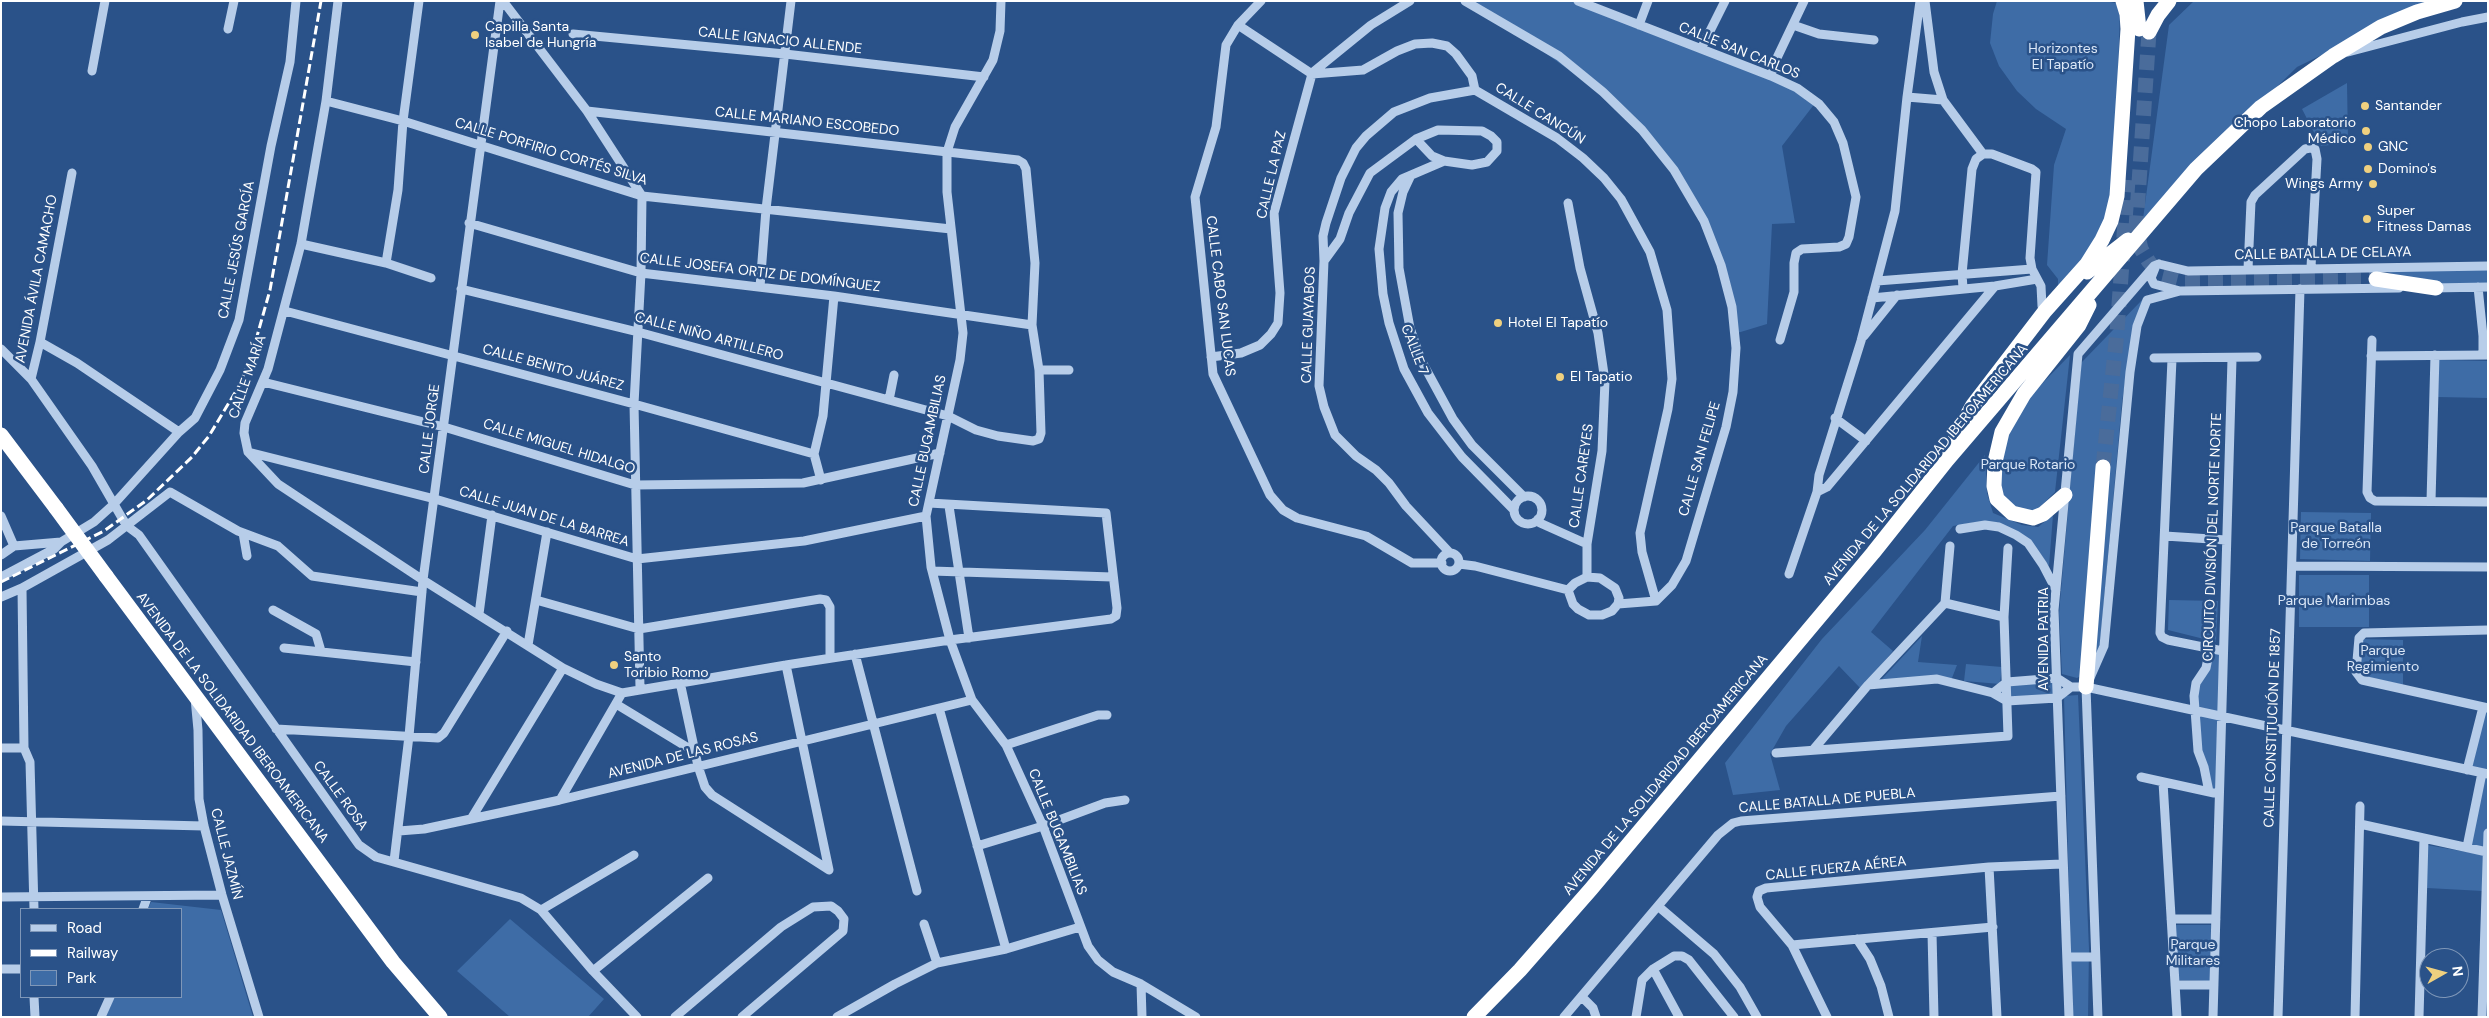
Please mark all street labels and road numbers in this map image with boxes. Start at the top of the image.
street label: CALLE SAN CARLOS [1676,19,1802,83]
street label: CALLE IGNACIO ALLENDE [697,24,863,58]
street label: CALLE CANCÚN [1492,80,1588,148]
street label: CALLE MARIANO ESCOBEDO [714,104,900,140]
street label: CALLE PORFIRIO CORTÉS SILVA [452,115,650,189]
street label: CALLE LA PAZ [1254,129,1290,221]
street label: CALLE JESÚS GARCÍA [215,179,259,321]
street label: AVENIDA ÁVILA CAMACHO [12,193,62,365]
street label: CALLE CABO SAN LUCAS [1202,215,1238,377]
street label: CALLE BATALLA DE CELAYA [2234,244,2412,264]
street label: CALLE JOSEFA ORTIZ DE DOMÍNGUEZ [639,250,881,296]
street label: CALLE GUAYABOS [1299,266,1319,384]
street label: CALLE NIÑO ARTILLERO [633,309,785,365]
street label: CALLE 7 [1397,322,1431,378]
street label: CALLE MARÍA [226,333,270,421]
street label: CALLE BENITO JUÁREZ [481,341,625,395]
street label: AVENIDA DE LA SOLIDARIDAD IBEROAMERICANA [1820,341,2032,589]
street label: CALLE BUGAMBILIAS [906,373,950,509]
street label: CALLE JORGE [416,383,444,475]
street label: CALLE SAN FELIPE [1676,400,1724,518]
street label: CIRCUITO DIVISIÓN DEL NORTE NORTE [2200,412,2226,662]
street label: CALLE MIGUEL HIDALGO [481,416,637,478]
street label: CALLE CAREYES [1566,423,1598,529]
street label: CALLE JUAN DE LA BARREA [457,483,631,551]
street label: AVENIDA PATRIA [2036,587,2052,691]
street label: AVENIDA DE LA SOLIDARIDAD IBEROAMERICANA [132,589,332,847]
street label: CALLE CONSTITUCIÓN DE 1857 [2261,628,2285,828]
street label: AVENIDA DE LA SOLIDARIDAD IBEROAMERICANA [1560,651,1772,899]
street label: AVENIDA DE LAS ROSAS [606,729,760,783]
street label: CALLE ROSA [309,758,371,834]
street label: CALLE BUGAMBILIAS [1024,766,1090,898]
street label: CALLE BATALLA DE PUEBLA [1738,785,1916,817]
street label: CALLE JAZMÍN [207,807,245,901]
street label: CALLE FUERZA AÉREA [1765,853,1907,885]

